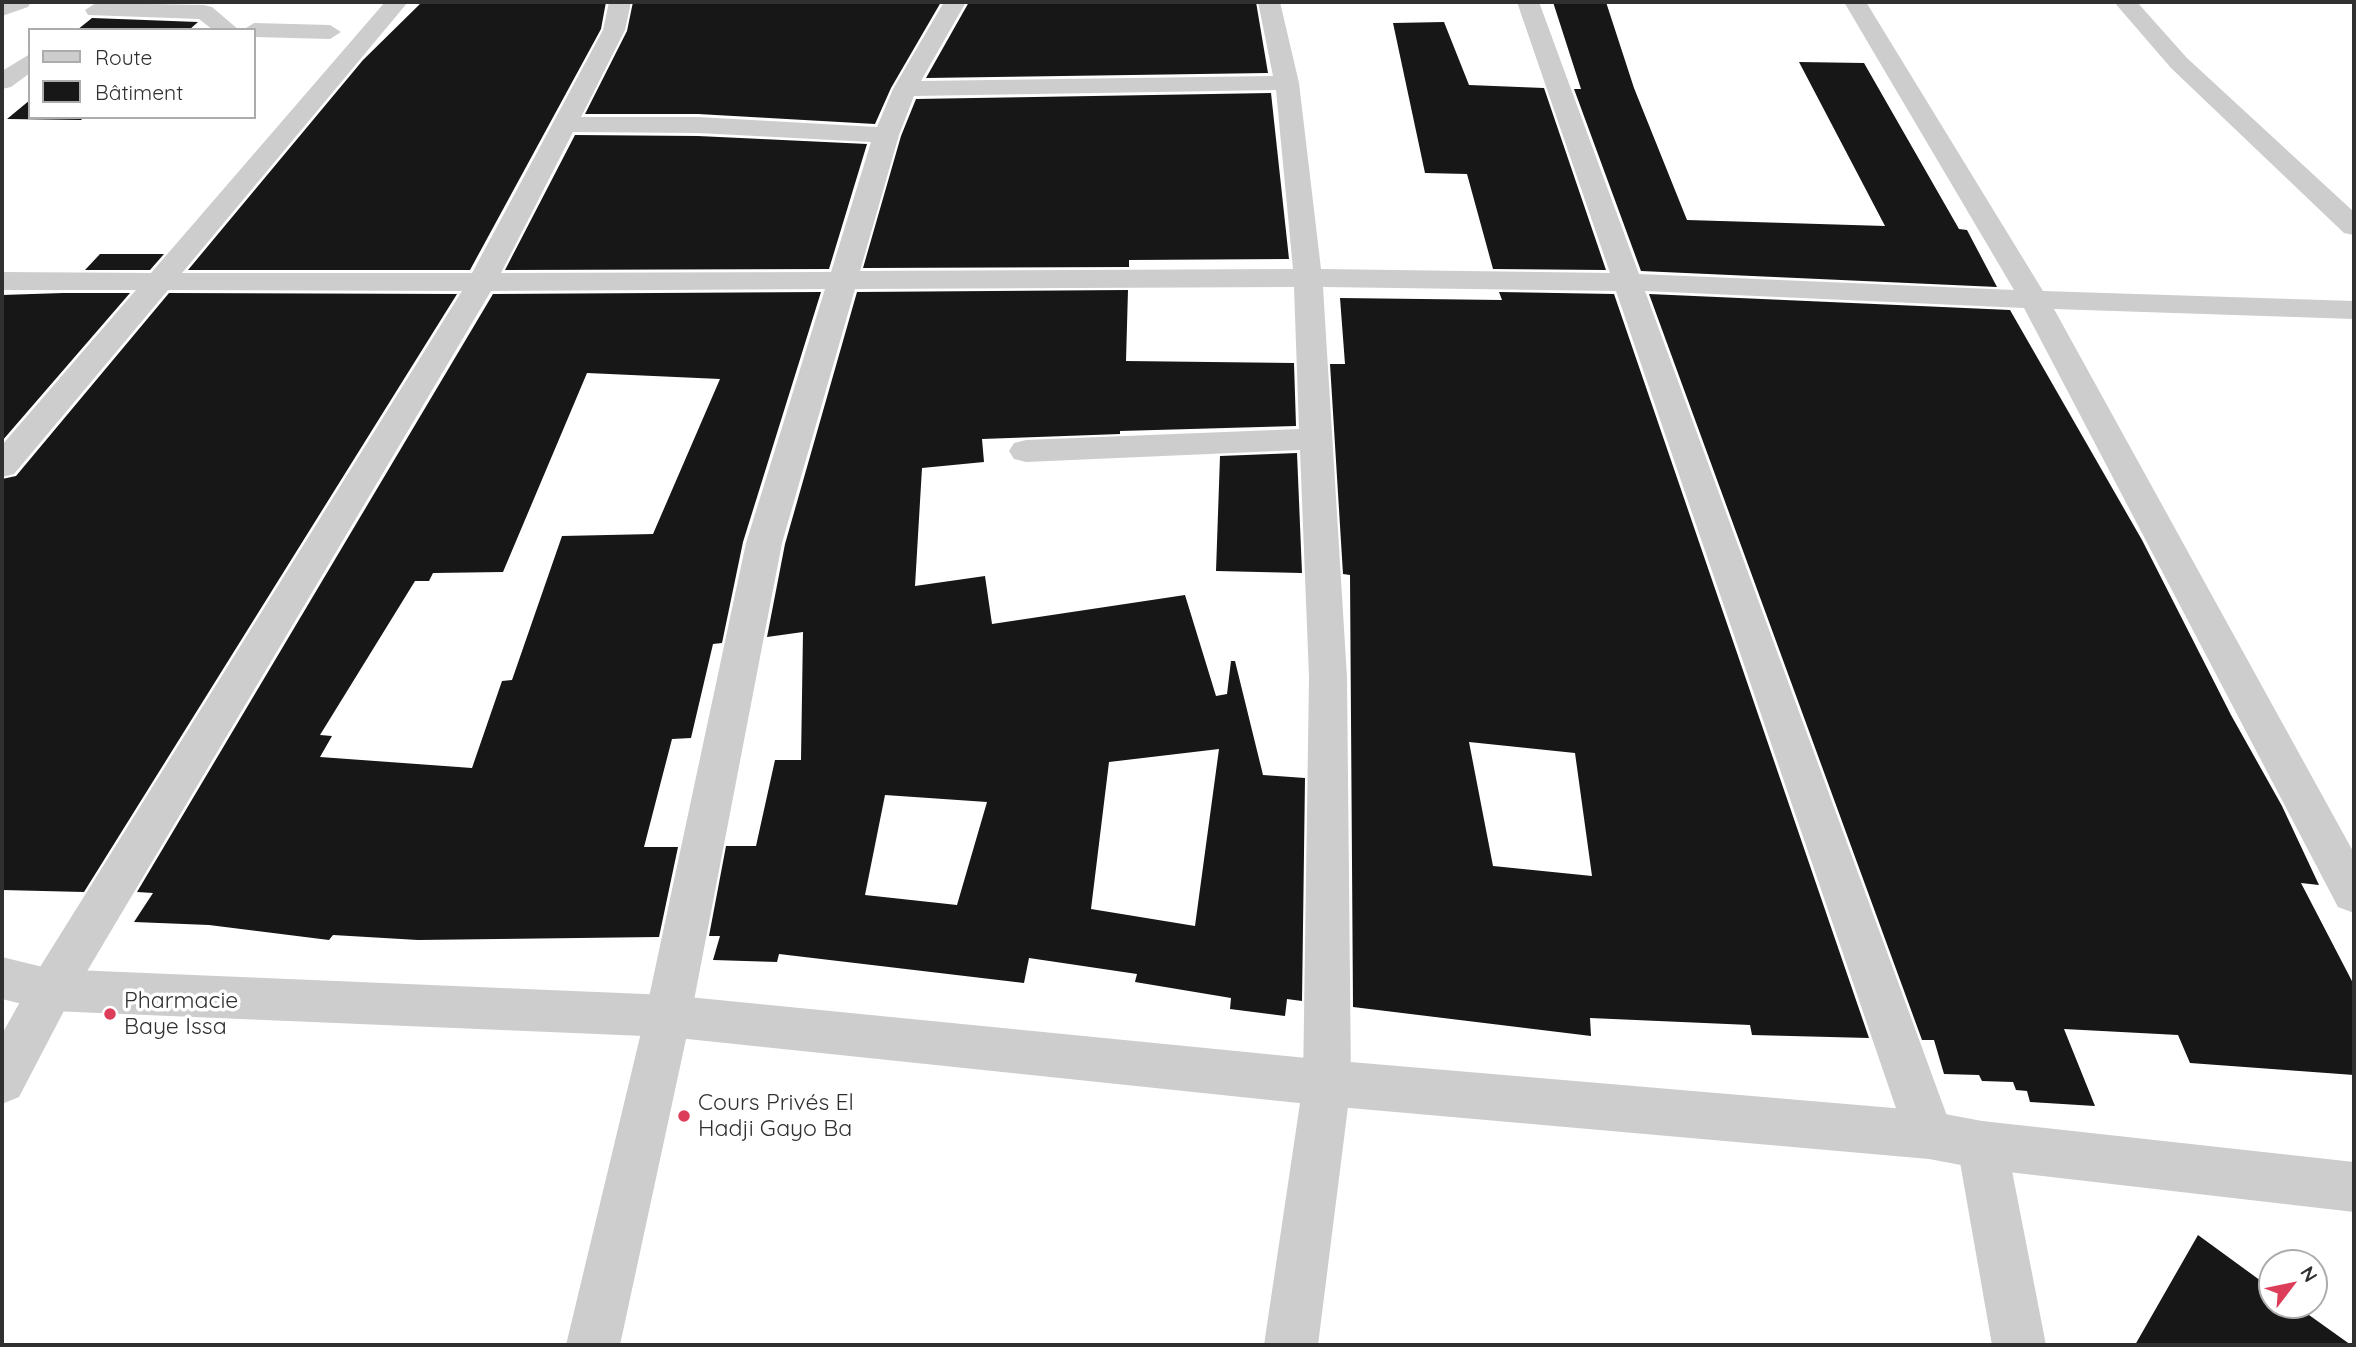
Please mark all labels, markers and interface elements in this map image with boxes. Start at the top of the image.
legend [28,28,256,119]
text: Route [95,44,152,70]
text: Bâtiment [95,79,183,105]
place label: Pharmacie Baye Issa [124,987,238,1041]
marker: Pharmacie Baye Issa [102,1006,118,1022]
place label: Cours Privés El Hadji Gayo Ba [698,1089,854,1143]
marker: Cours Privés El Hadji Gayo Ba [676,1108,692,1124]
north arrow [2258,1249,2328,1319]
text: N [2295,1262,2323,1286]

